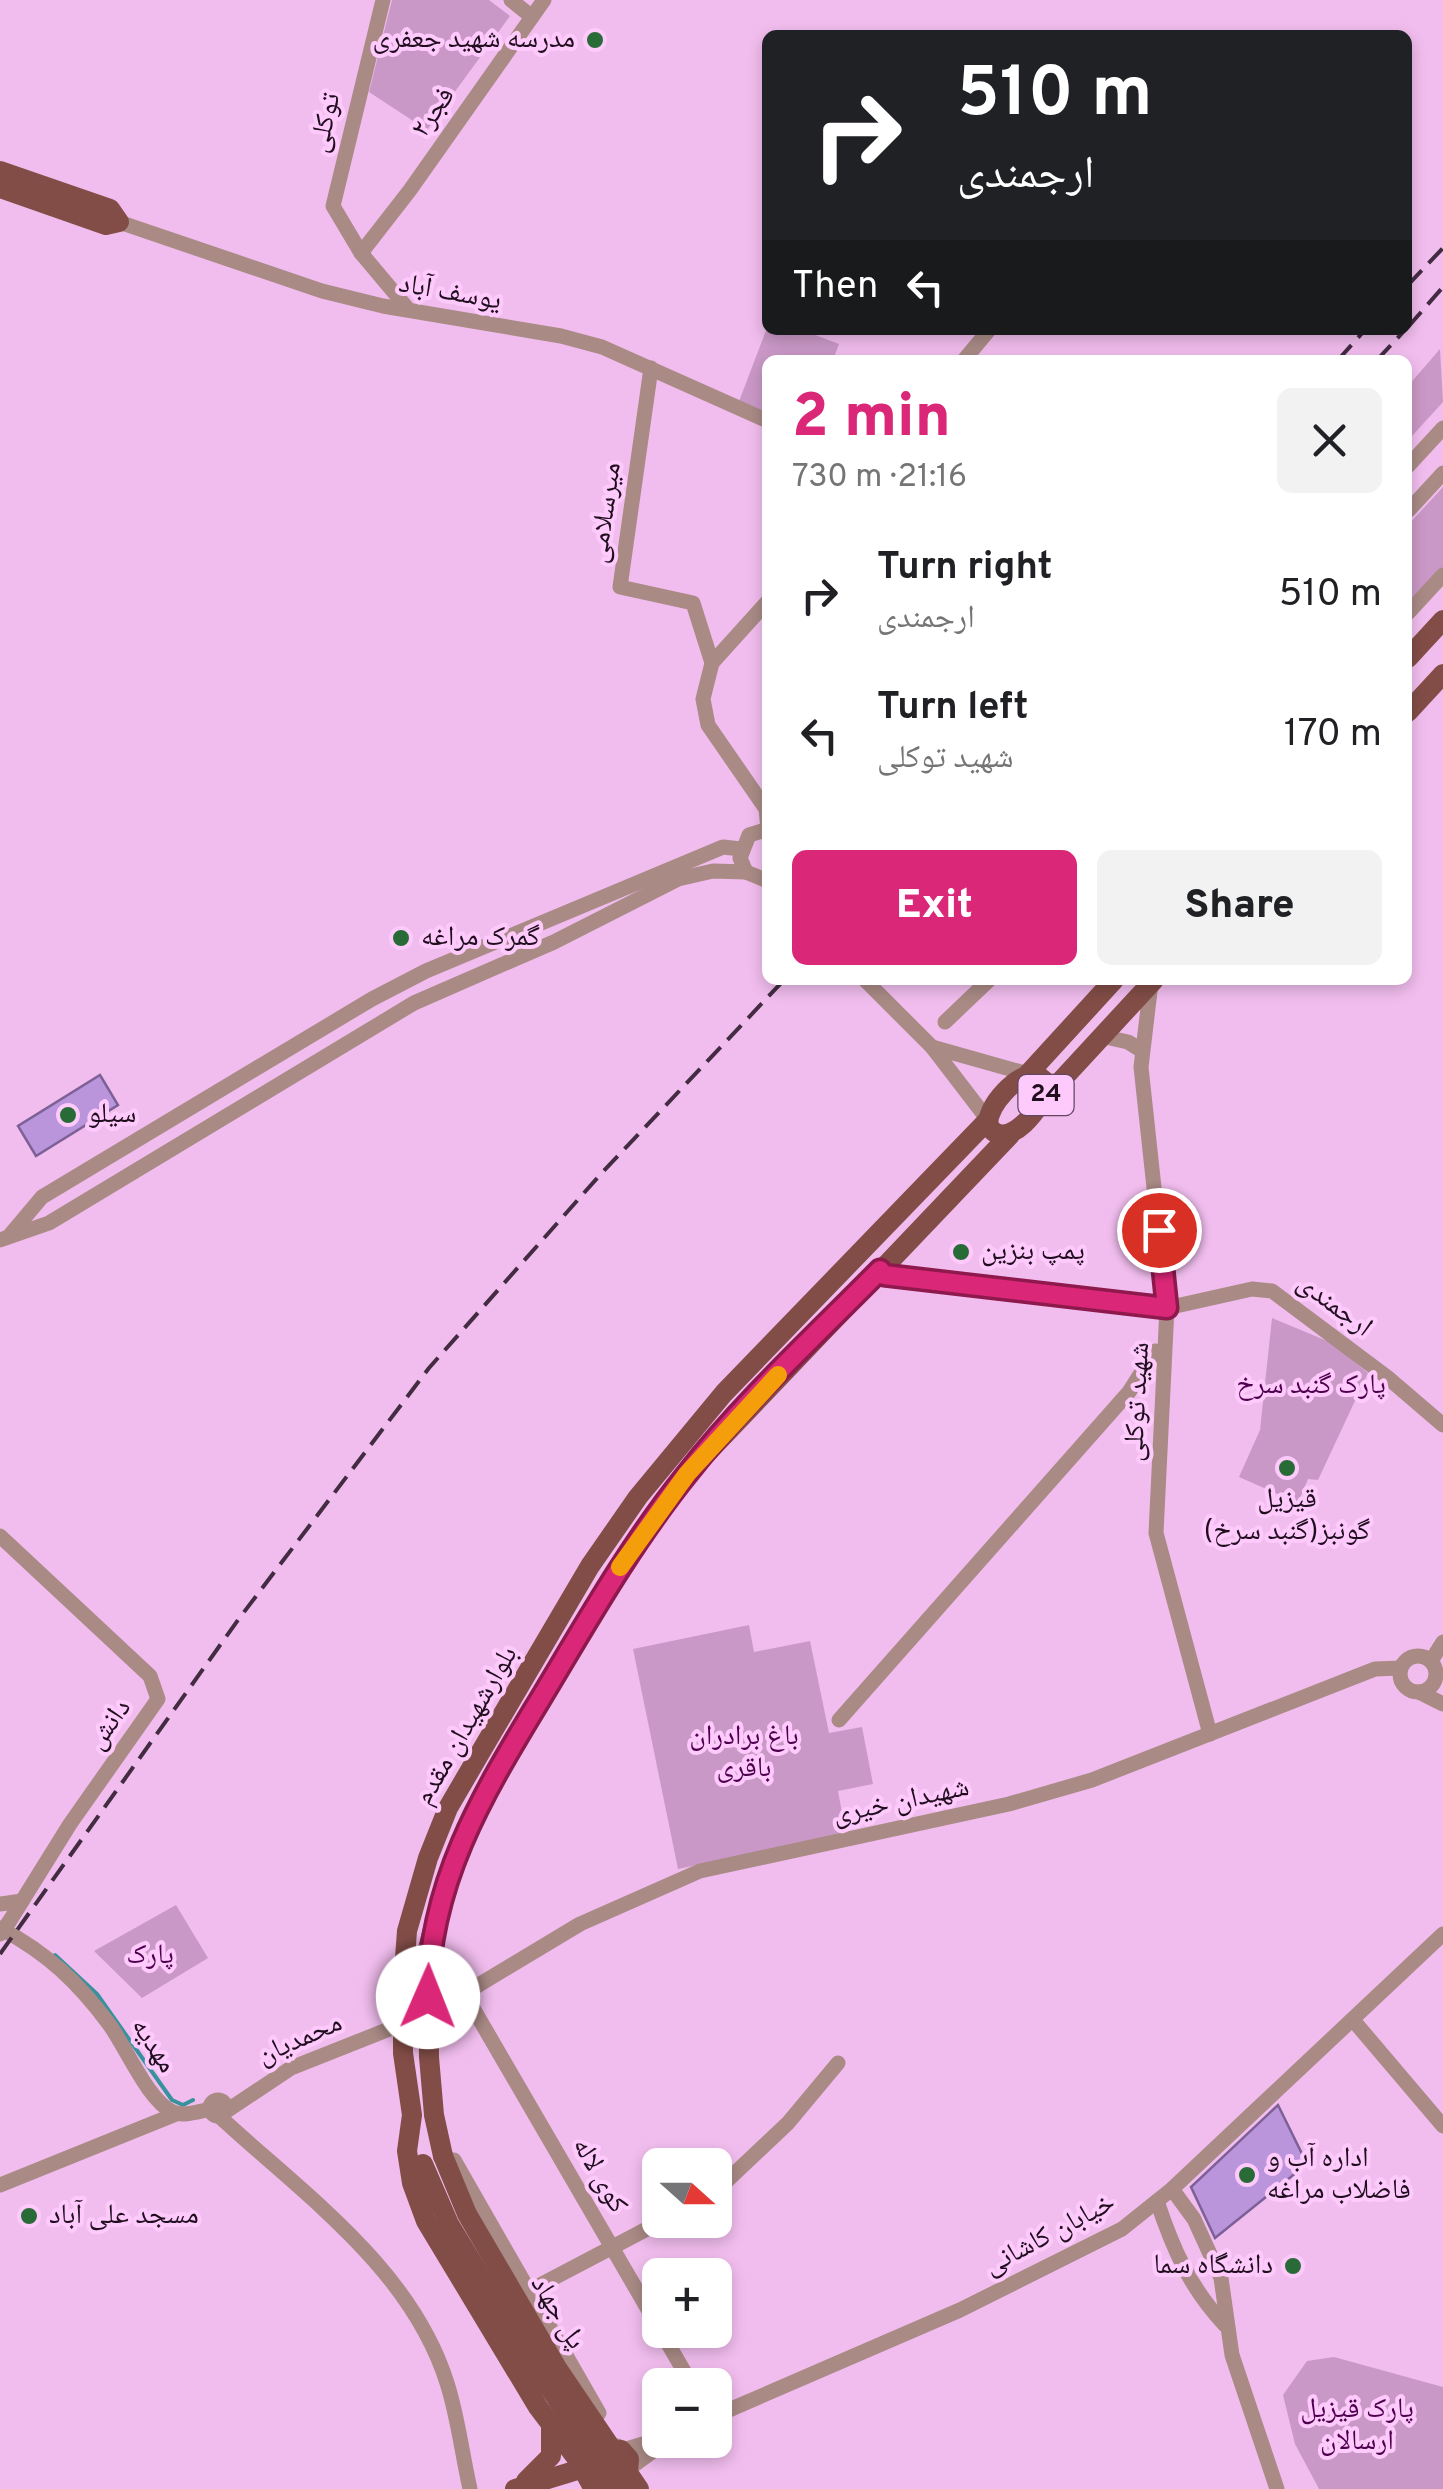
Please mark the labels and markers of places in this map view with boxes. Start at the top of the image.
place label: مدرسه شهید جعفری [373,22,575,58]
marker: مدرسه شهید جعفری [584,29,606,51]
place label: گمرک مراغه [421,920,540,956]
marker: گمرک مراغه [390,927,412,949]
place label: سیلو [88,1097,136,1133]
marker: سیلو [57,1104,79,1126]
pin [1117,1188,1202,1273]
place label: پمپ بنزین [981,1234,1085,1270]
marker: پمپ بنزین [950,1241,972,1263]
marker: قیزیل گونبز(گنبد سرخ) [1276,1457,1298,1479]
place label: قیزیل گونبز(گنبد سرخ) [1204,1482,1371,1550]
place label: اداره آب و فاضلاب مراغه [1267,2141,1411,2209]
marker: اداره آب و فاضلاب مراغه [1236,2164,1258,2186]
place label: مسجد علی آباد [49,2198,199,2234]
marker: مسجد علی آباد [18,2205,40,2227]
place label: دانشگاه سما [1153,2248,1273,2284]
marker: دانشگاه سما [1282,2255,1304,2277]

